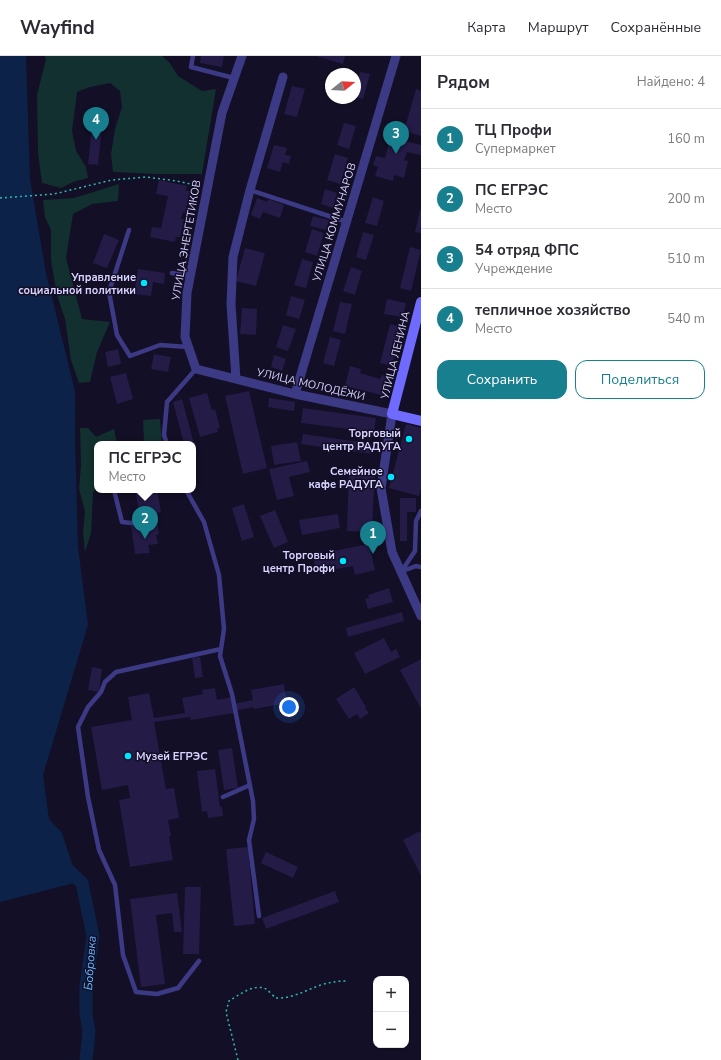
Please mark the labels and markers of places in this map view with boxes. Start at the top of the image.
pin: 4 [83,107,109,140]
pin: 3 [383,121,409,154]
place label: Управление социальной политики [18,270,136,298]
marker: Управление социальной политики [139,278,149,288]
place label: Торговый центр РАДУГА [322,426,402,454]
marker: Торговый центр РАДУГА [404,434,414,444]
place label: Семейное кафе РАДУГА [308,464,384,492]
marker: Семейное кафе РАДУГА [386,472,396,482]
pin: 2 [132,506,158,539]
pin: 1 [360,521,386,554]
place label: Торговый центр Профи [263,548,335,576]
marker: Торговый центр Профи [338,556,348,566]
place label: Музей ЕГРЭС [136,749,208,764]
marker: Музей ЕГРЭС [123,751,133,761]

